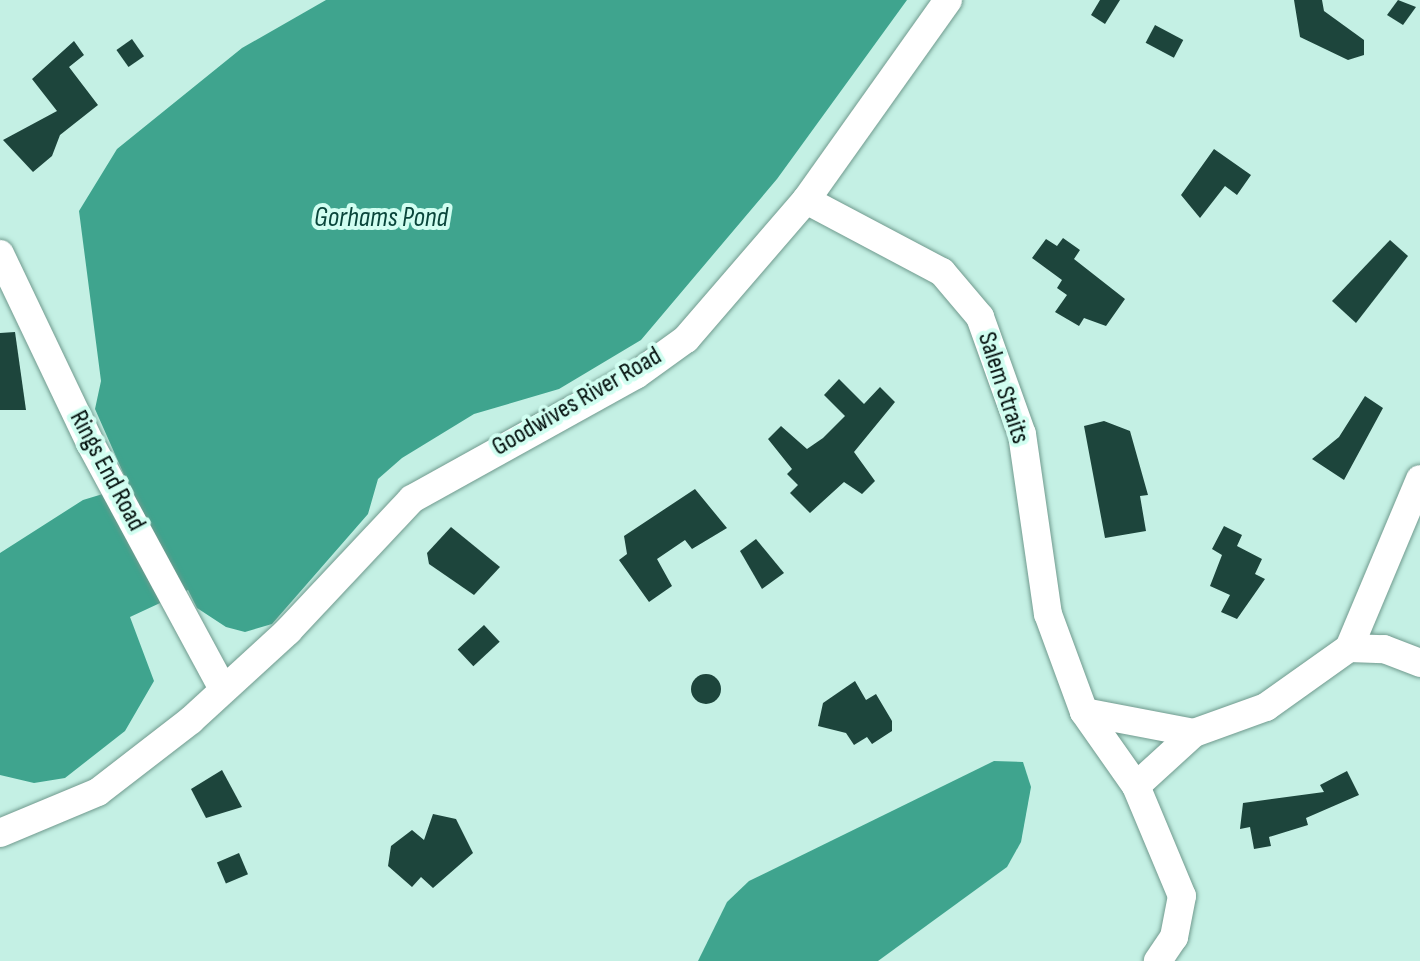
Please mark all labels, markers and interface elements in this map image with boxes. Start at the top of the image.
water label: Gorhams Pond [314,201,448,235]
street label: Salem Straits [970,328,1036,448]
street label: Goodwives River Road [487,341,667,463]
street label: Rings End Road [62,405,152,537]

